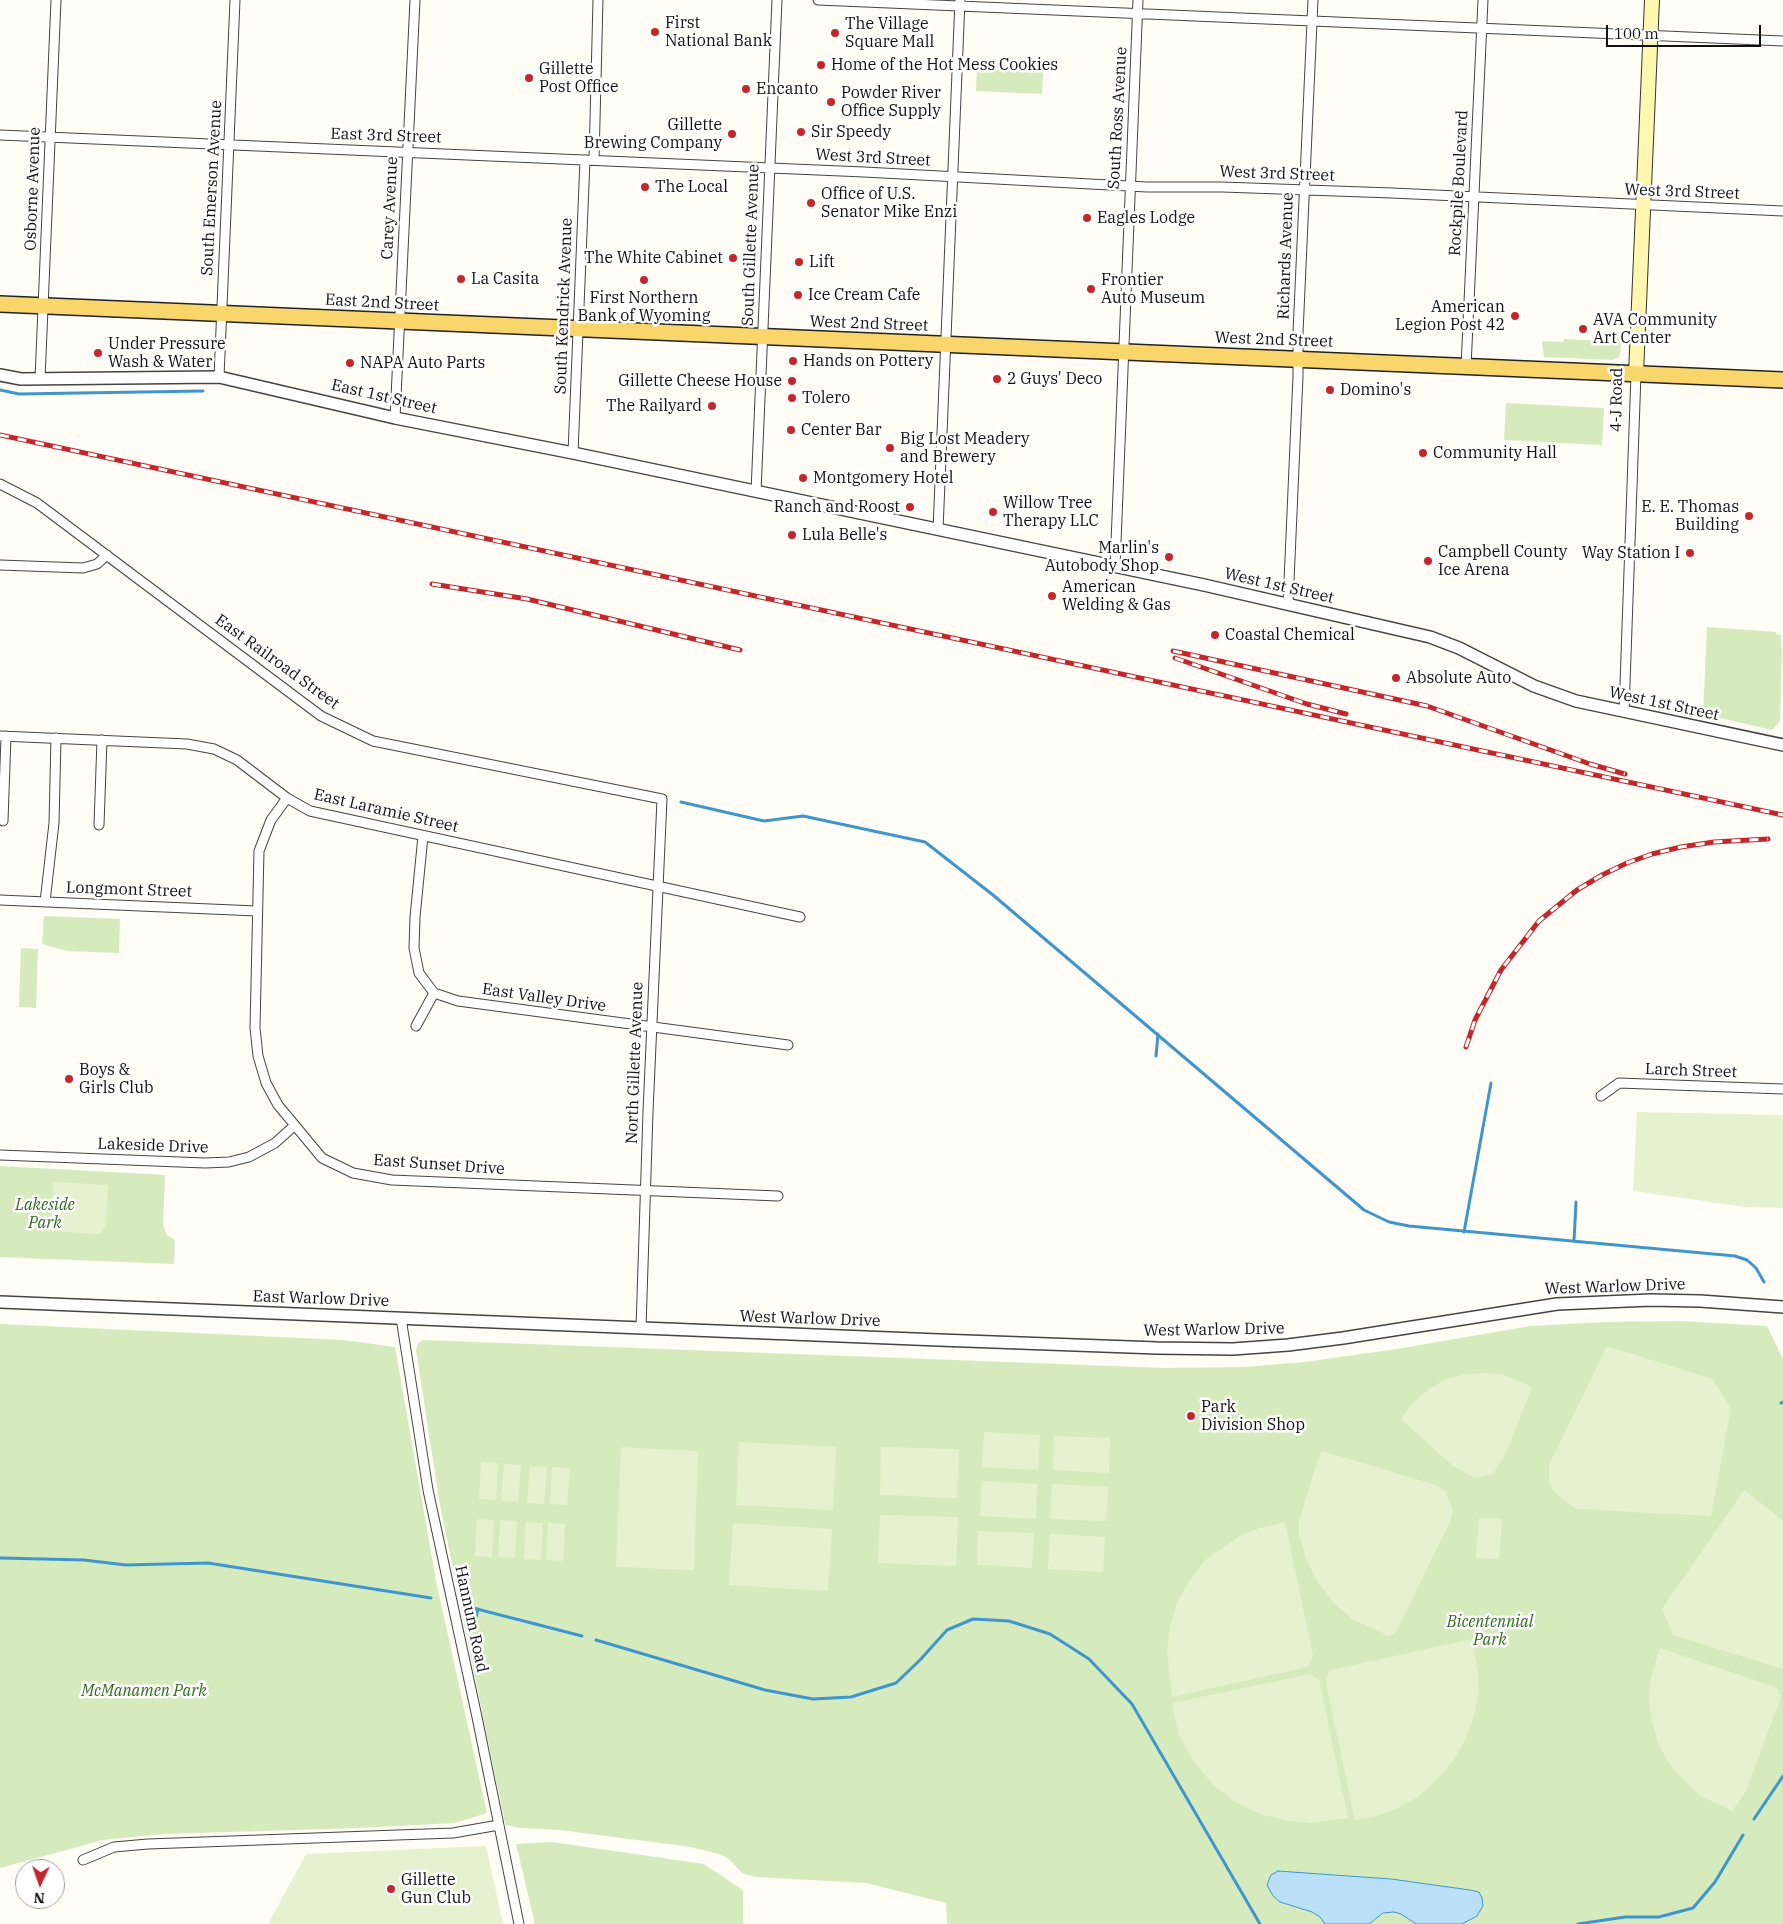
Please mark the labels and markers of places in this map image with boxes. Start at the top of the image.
place label: First National Bank [665,13,772,51]
place label: The Village Square Mall [845,14,934,52]
marker: First National Bank [649,26,661,38]
marker: The Village Square Mall [829,27,841,39]
place label: Home of the Hot Mess Cookies [831,55,1058,75]
place label: Gillette Post Office [539,59,618,97]
marker: Home of the Hot Mess Cookies [815,59,827,71]
marker: Gillette Post Office [523,72,535,84]
place label: Encanto [756,79,818,99]
marker: Encanto [740,83,752,95]
place label: Powder River Office Supply [841,83,941,121]
marker: Powder River Office Supply [825,96,837,108]
place label: Gillette Brewing Company [584,115,722,153]
place label: Sir Speedy [811,122,891,142]
marker: Sir Speedy [795,126,807,138]
marker: Gillette Brewing Company [726,128,738,140]
place label: The Local [655,177,728,197]
marker: The Local [639,181,651,193]
place label: Office of U.S. Senator Mike Enzi [821,184,957,222]
marker: Office of U.S. Senator Mike Enzi [805,197,817,209]
place label: Eagles Lodge [1097,208,1195,228]
marker: Eagles Lodge [1081,212,1093,224]
place label: The White Cabinet [584,248,723,268]
marker: The White Cabinet [727,252,739,264]
place label: Lift [809,252,835,272]
marker: Lift [793,256,805,268]
place label: La Casita [471,269,539,289]
place label: Frontier Auto Museum [1101,270,1205,308]
marker: La Casita [455,273,467,285]
marker: First Northern Bank of Wyoming [638,274,650,286]
marker: Frontier Auto Museum [1085,283,1097,295]
place label: Ice Cream Cafe [808,285,920,305]
place label: First Northern Bank of Wyoming [578,288,710,326]
marker: Ice Cream Cafe [792,289,804,301]
place label: American Legion Post 42 [1395,297,1505,335]
marker: American Legion Post 42 [1509,310,1521,322]
place label: AVA Community Art Center [1593,310,1717,348]
marker: AVA Community Art Center [1577,323,1589,335]
place label: Under Pressure Wash & Water [108,334,226,372]
marker: Under Pressure Wash & Water [92,347,104,359]
place label: Hands on Pottery [803,351,933,371]
place label: NAPA Auto Parts [360,353,485,373]
marker: Hands on Pottery [787,355,799,367]
marker: NAPA Auto Parts [344,357,356,369]
place label: 2 Guys' Deco [1007,369,1102,389]
place label: Gillette Cheese House [618,371,782,391]
marker: 2 Guys' Deco [991,373,1003,385]
marker: Gillette Cheese House [786,375,798,387]
place label: Domino's [1340,380,1411,400]
marker: Domino's [1324,384,1336,396]
place label: Tolero [802,388,850,408]
marker: Tolero [786,392,798,404]
place label: The Railyard [606,396,702,416]
marker: The Railyard [706,400,718,412]
place label: Center Bar [801,420,882,440]
marker: Center Bar [785,424,797,436]
place label: Big Lost Meadery and Brewery [900,429,1030,467]
marker: Big Lost Meadery and Brewery [884,442,896,454]
place label: Community Hall [1433,443,1557,463]
marker: Community Hall [1417,447,1429,459]
place label: Montgomery Hotel [813,468,954,488]
marker: Montgomery Hotel [797,472,809,484]
place label: Willow Tree Therapy LLC [1003,493,1099,531]
place label: Ranch and Roost [774,497,900,517]
place label: E. E. Thomas Building [1641,497,1739,535]
marker: Ranch and Roost [904,501,916,513]
marker: Willow Tree Therapy LLC [987,506,999,518]
marker: E. E. Thomas Building [1743,510,1755,522]
place label: Lula Belle's [802,525,887,545]
marker: Lula Belle's [786,529,798,541]
place label: Marlin's Autobody Shop [1045,538,1159,576]
place label: Campbell County Ice Arena [1438,542,1567,580]
place label: Way Station I [1582,543,1680,563]
marker: Way Station I [1684,547,1696,559]
marker: Marlin's Autobody Shop [1163,551,1175,563]
marker: Campbell County Ice Arena [1422,555,1434,567]
place label: American Welding & Gas [1062,577,1171,615]
marker: American Welding & Gas [1046,590,1058,602]
place label: Coastal Chemical [1225,625,1355,645]
marker: Coastal Chemical [1209,629,1221,641]
place label: Absolute Auto [1406,668,1511,688]
marker: Absolute Auto [1390,672,1402,684]
place label: Boys & Girls Club [79,1060,154,1098]
marker: Boys & Girls Club [63,1073,75,1085]
place label: Park Division Shop [1201,1397,1305,1435]
marker: Park Division Shop [1185,1410,1197,1422]
place label: Gillette Gun Club [401,1870,471,1908]
marker: Gillette Gun Club [385,1883,397,1895]

